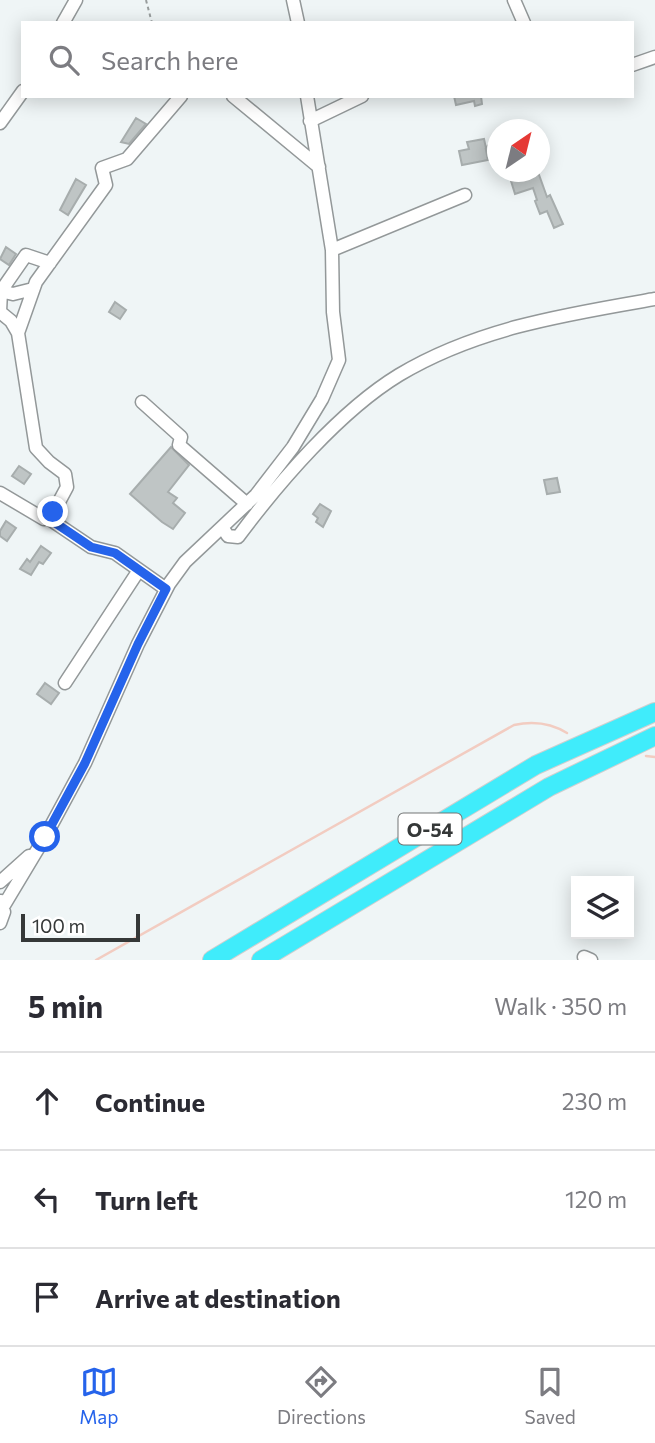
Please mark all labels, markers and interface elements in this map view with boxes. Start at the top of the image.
search box [21,21,634,98]
icon: search [45,41,83,79]
text: Search here [101,44,239,75]
north arrow [487,119,550,182]
route end [37,496,68,527]
road number: O-54 [398,814,462,844]
route start [29,821,60,852]
map controls [571,876,634,939]
button: layers [571,876,634,939]
scale bar [21,911,140,943]
text: 100 m [32,914,85,937]
text: 5 min [28,987,103,1024]
text: Walk · 350 m [494,992,627,1020]
icon: ahead [28,1082,66,1120]
text: Continue [95,1086,205,1117]
text: 230 m [562,1087,627,1115]
icon: left [28,1180,66,1218]
text: Turn left [95,1184,198,1215]
text: 120 m [565,1185,627,1213]
icon: arrive [28,1278,66,1316]
text: Arrive at destination [95,1282,341,1313]
tab: Map [79,1363,118,1428]
tab: Directions [277,1363,366,1428]
tab: Saved [524,1363,576,1428]

